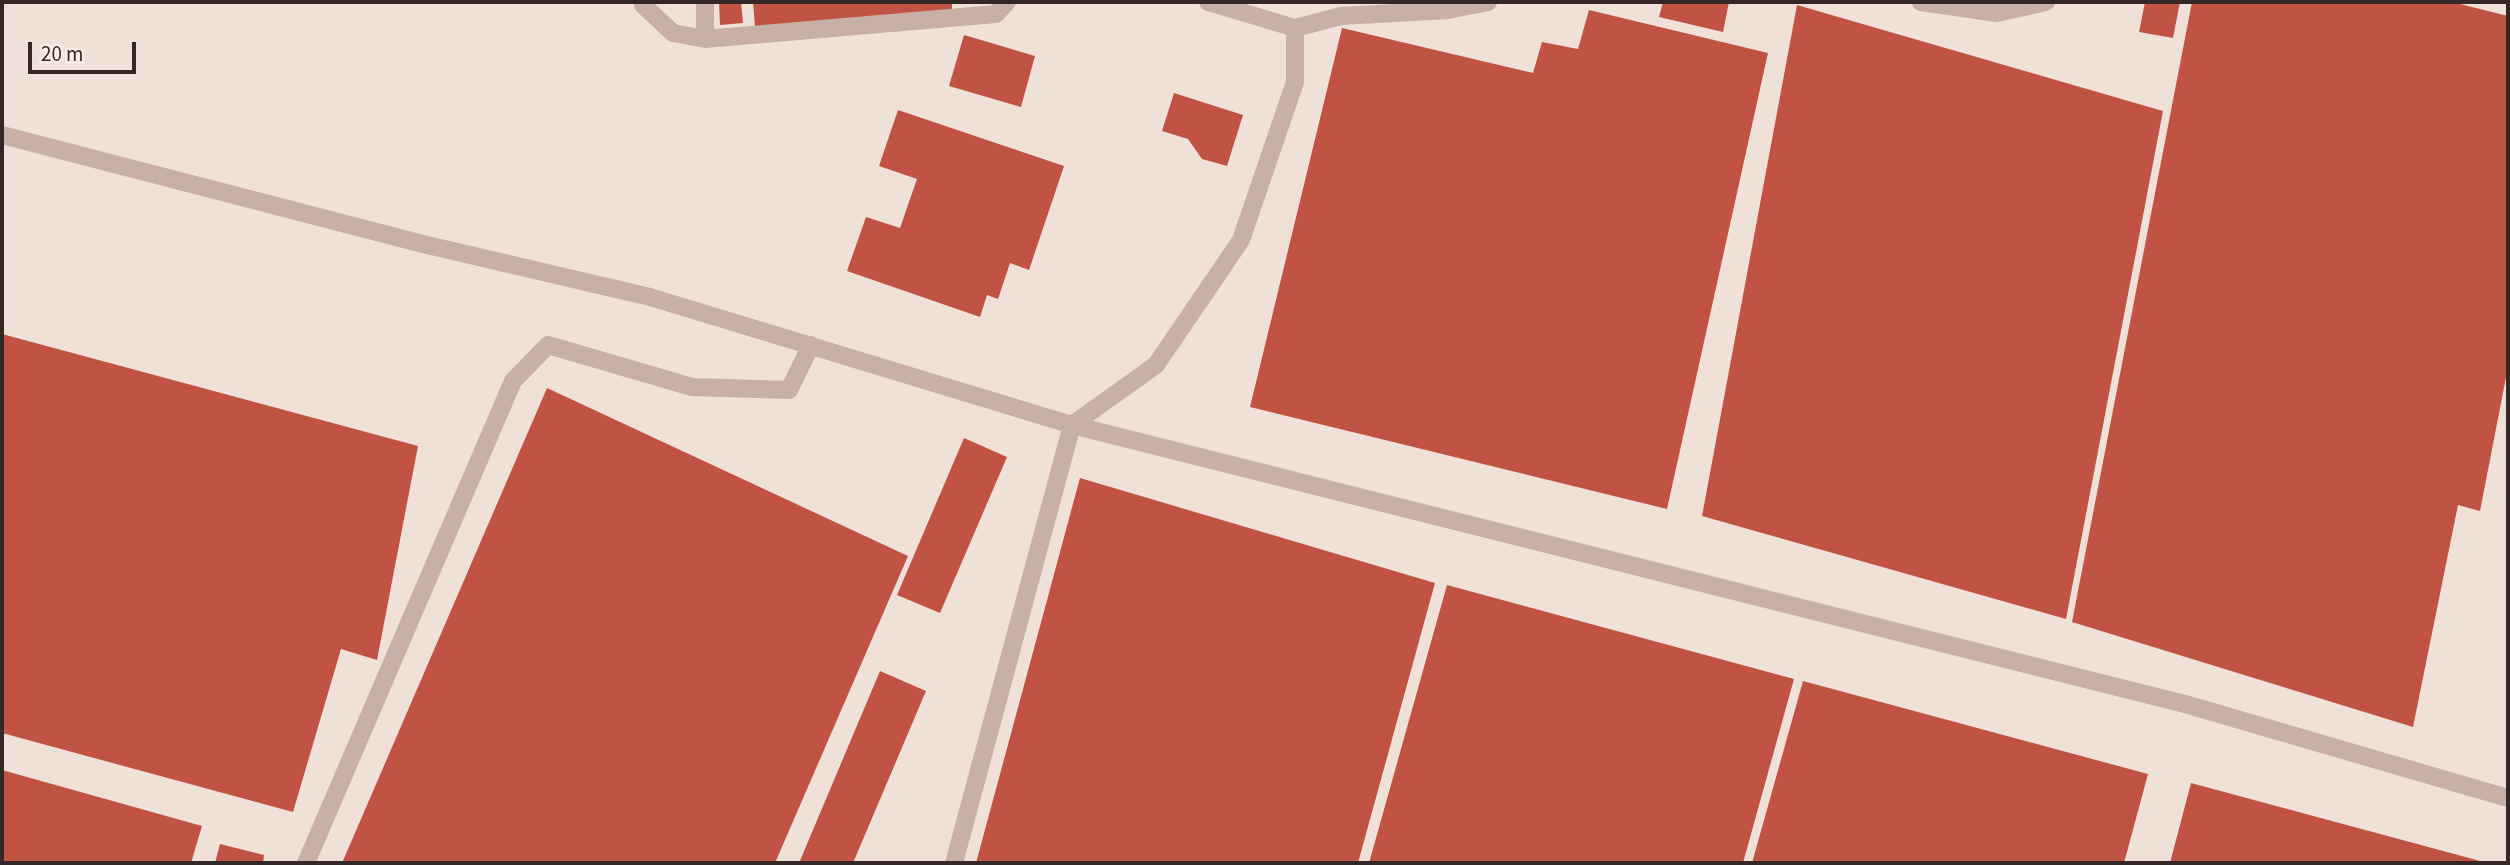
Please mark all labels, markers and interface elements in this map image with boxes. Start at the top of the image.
scale bar [32,28,140,72]
text: 20 m [41,39,83,69]

